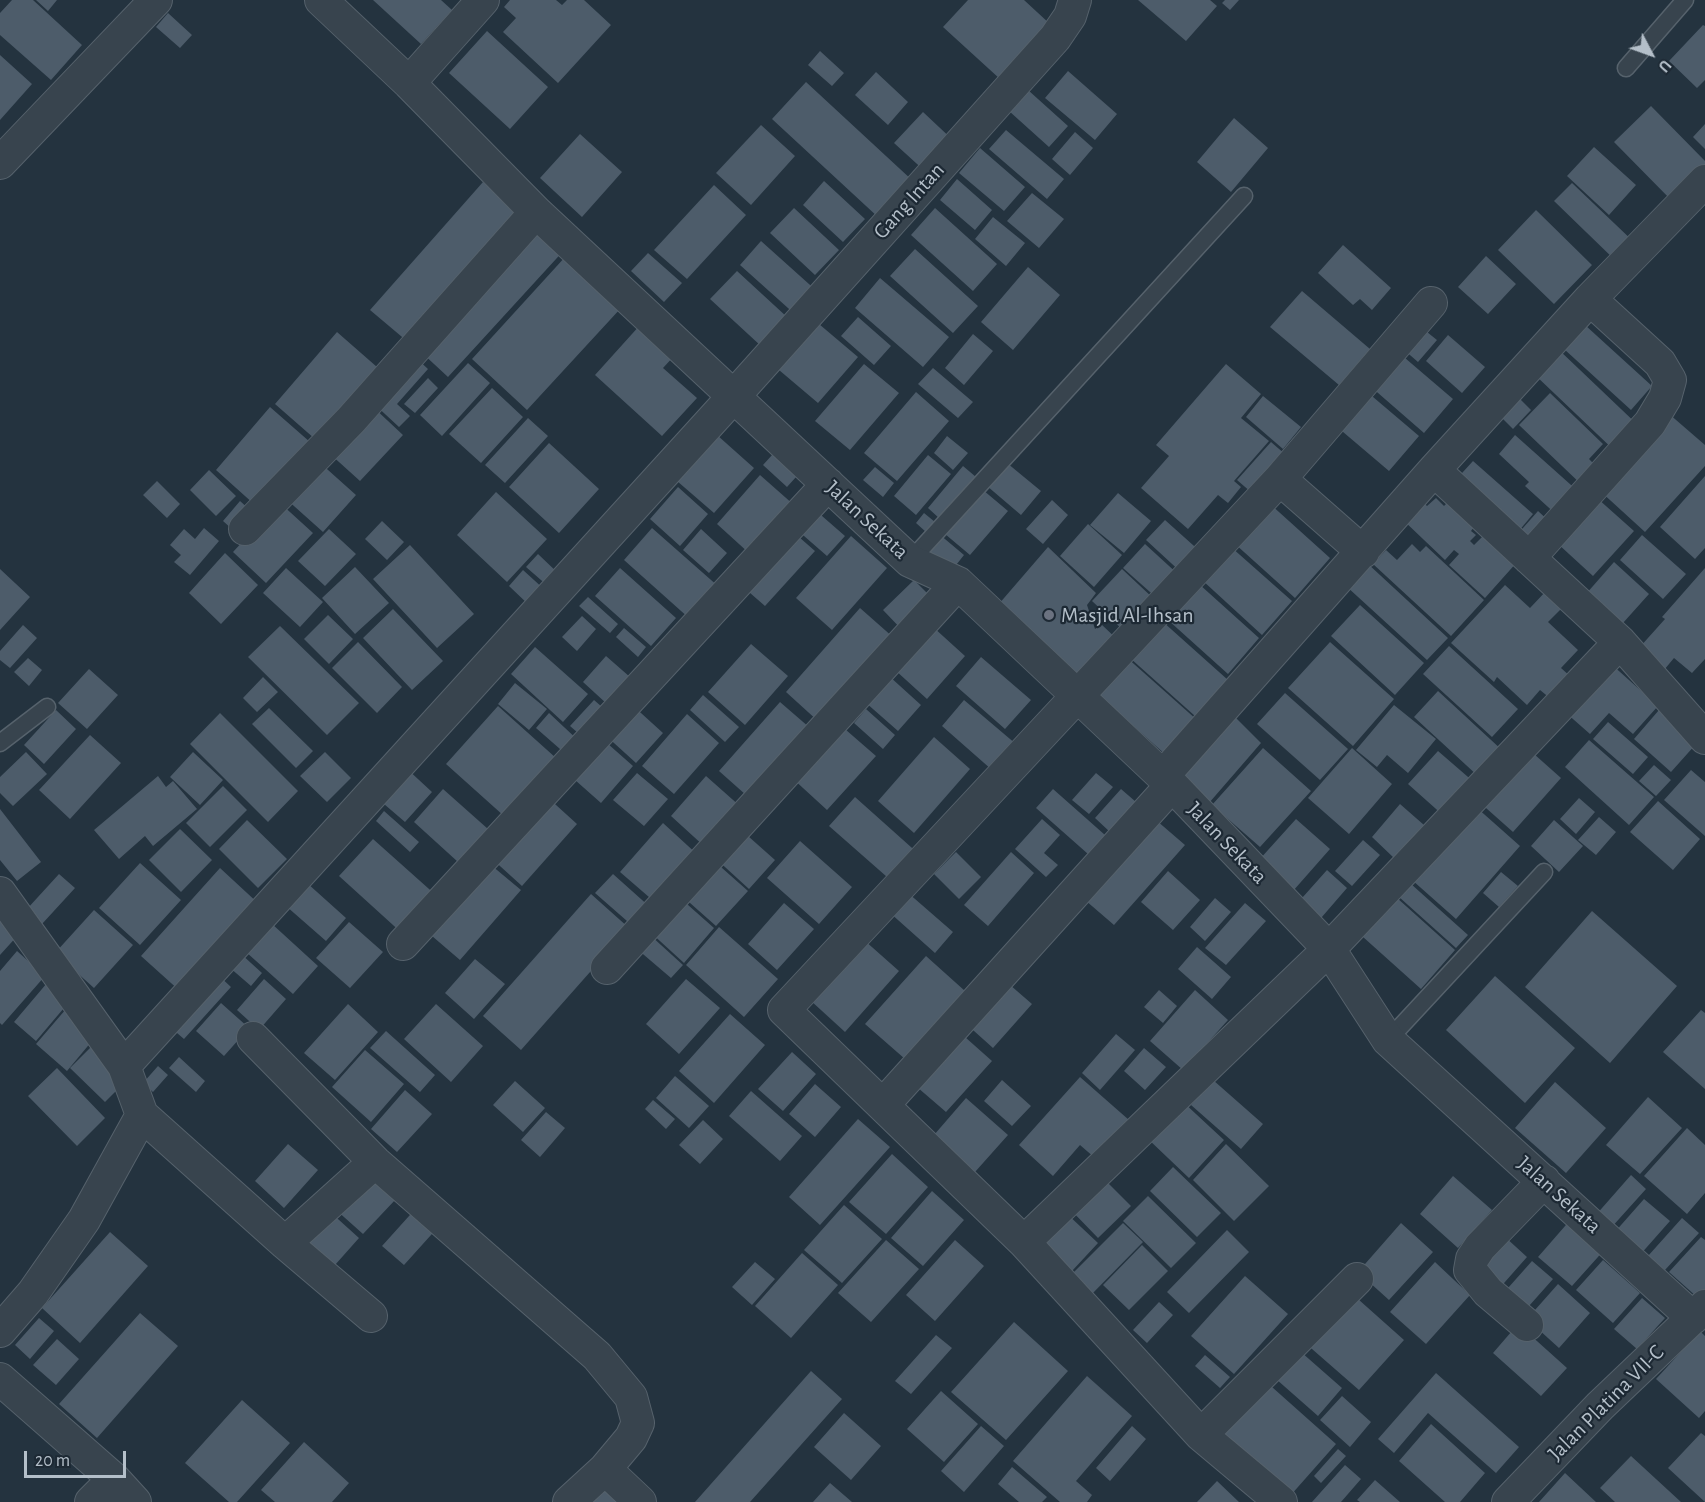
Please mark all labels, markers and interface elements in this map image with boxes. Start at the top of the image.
north arrow [1621,24,1681,84]
text: U [1655,57,1674,75]
street label: Gang Intan [868,157,950,245]
street label: Jalan Sekata [820,475,914,565]
place label: Masjid Al-Ihsan [1061,602,1194,628]
marker: Masjid Al-Ihsan [1042,608,1056,622]
street label: Jalan Sekata [1181,796,1273,890]
street label: Jalan Sekata [1512,1150,1606,1240]
street label: Jalan Platina VII-C [1543,1340,1669,1466]
scale bar [27,1439,129,1477]
text: 20 m [35,1452,70,1470]

